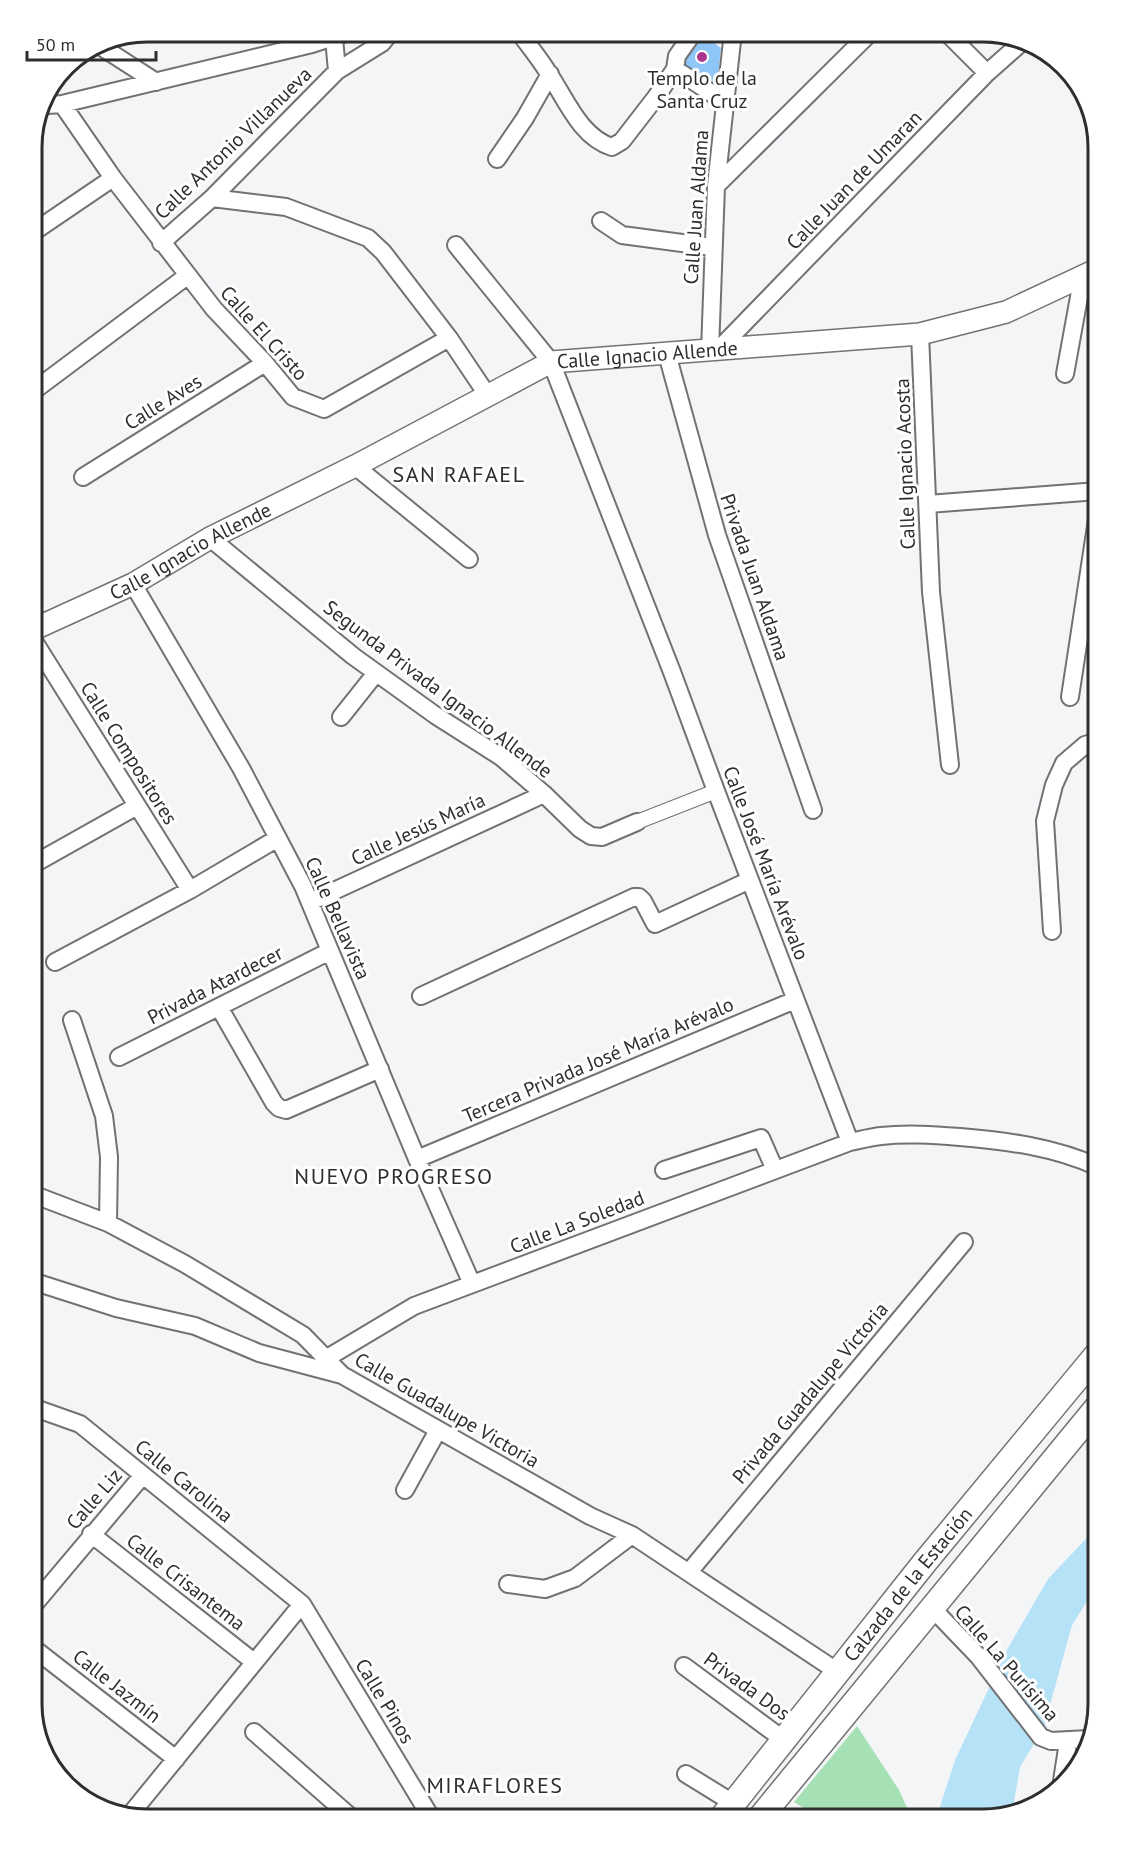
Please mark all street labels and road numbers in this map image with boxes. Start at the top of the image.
street label: Calle Antonio Villanueva [149,61,317,225]
street label: Calle Juan de Umaran [781,105,927,255]
street label: Calle Juan Aldama [678,129,714,285]
street label: Calle El Cristo [215,280,313,386]
street label: Calle Ignacio Allende [556,335,738,375]
street label: Calle Aves [119,368,207,436]
street label: Calle Ignacio Acosta [889,378,921,550]
street label: Privada Juan Aldama [714,490,796,664]
street label: Calle Ignacio Allende [105,497,276,606]
street label: Segunda Privada Ignacio Allende [318,594,558,784]
street label: Calle Compositores [75,677,183,829]
street label: Calle José María Arévalo [717,762,815,964]
street label: Calle Jesús María [347,787,489,871]
street label: Calle Bellavista [299,853,377,983]
street label: Privada Atardecer [143,940,287,1030]
street label: Tercera Privada José María Arévalo [459,991,737,1129]
street label: Calle La Soledad [506,1184,648,1260]
street label: Privada Guadalupe Victoria [726,1297,894,1489]
street label: Calle Guadalupe Victoria [350,1346,544,1474]
street label: Calle Carolina [130,1434,238,1528]
street label: Calle Liz [60,1463,128,1535]
street label: Calzada de la Estación [838,1502,978,1667]
street label: Calle Crisantema [121,1528,251,1636]
street label: Calle La Purísima [949,1599,1065,1727]
street label: Calle Jazmín [67,1643,167,1729]
street label: Privada Dos [699,1646,795,1726]
street label: Calle Pinos [349,1654,421,1748]

